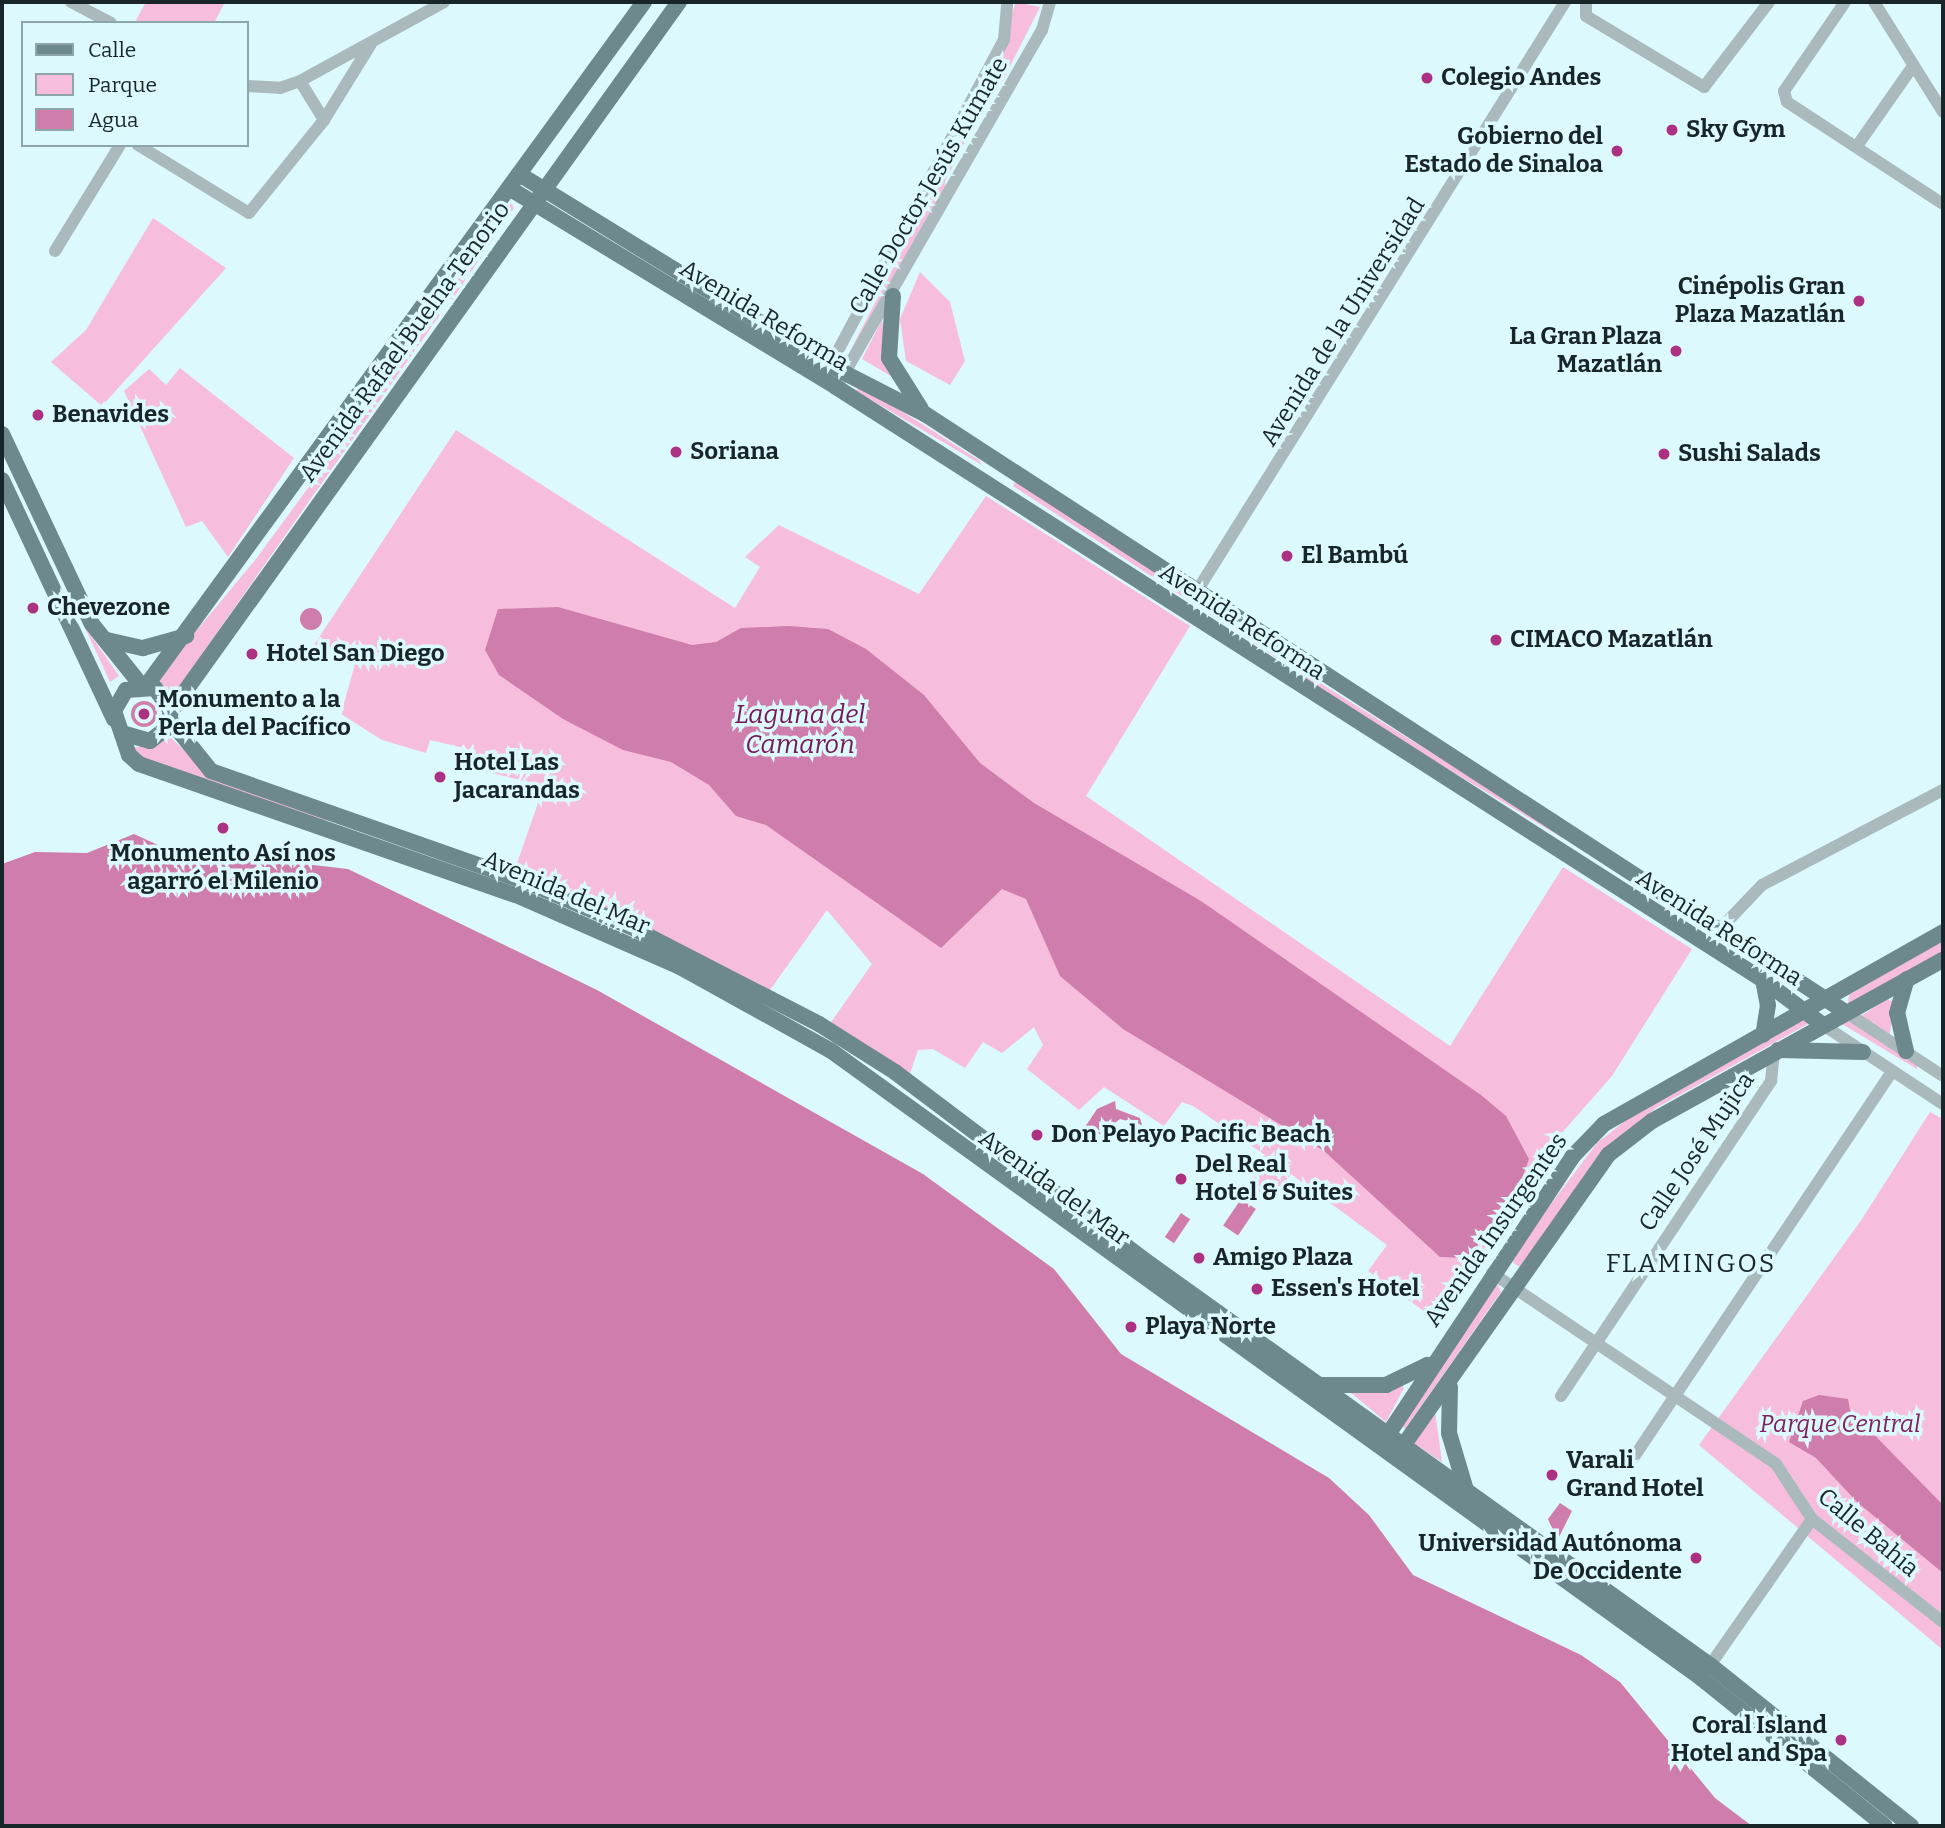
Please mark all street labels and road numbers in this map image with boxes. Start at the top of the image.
street label: Calle Doctor Jesús Kumate [843,52,1015,320]
street label: Avenida de la Universidad [1255,192,1431,452]
street label: Avenida Rafael Buelna Tenorio [294,196,516,488]
street label: Avenida Reforma [674,254,854,378]
street label: Avenida Reforma [1154,558,1330,686]
street label: Avenida del Mar [478,845,654,941]
street label: Avenida Reforma [1631,864,1807,992]
street label: Calle José Mujica [1633,1067,1761,1237]
street label: Avenida del Mar [973,1124,1135,1252]
street label: Avenida Insurgentes [1418,1128,1574,1332]
street label: Calle Bahía [1812,1483,1924,1583]

